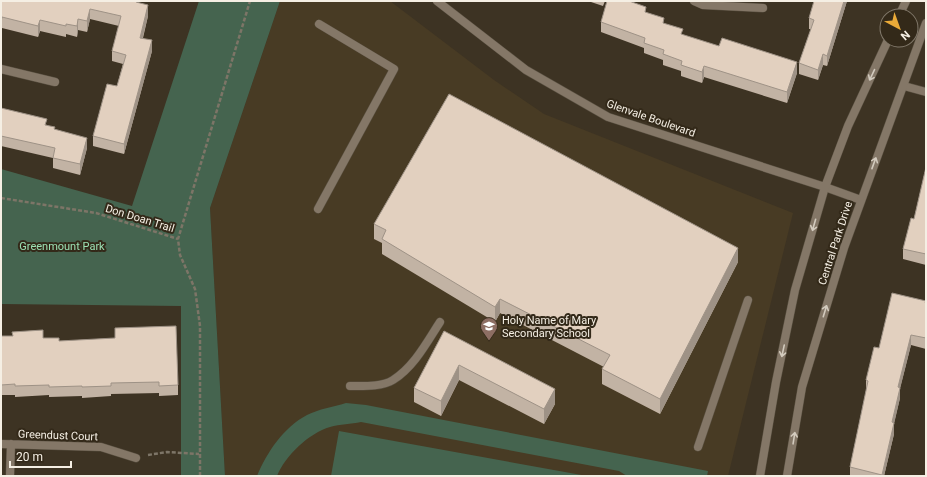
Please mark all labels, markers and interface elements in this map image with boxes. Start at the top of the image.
north arrow [879,8,919,48]
text: N [898,28,912,43]
one-way arrow [867,69,875,81]
street label: Glenvale Boulevard [605,97,697,140]
one-way arrow [870,157,878,169]
street label: Central Park Drive [816,200,855,287]
street label: Don Doan Trail [104,202,176,235]
one-way arrow [810,218,817,231]
park label: Greenmount Park [19,240,105,253]
one-way arrow [822,305,829,318]
place label: Holy Name of Mary Secondary School [502,314,597,340]
school or university icon: Holy Name of Mary Secondary School [479,316,499,341]
one-way arrow [778,344,786,357]
street label: Greendust Court [18,428,99,443]
one-way arrow [790,431,798,444]
scale bar [10,443,71,469]
text: 20 m [16,450,43,464]

